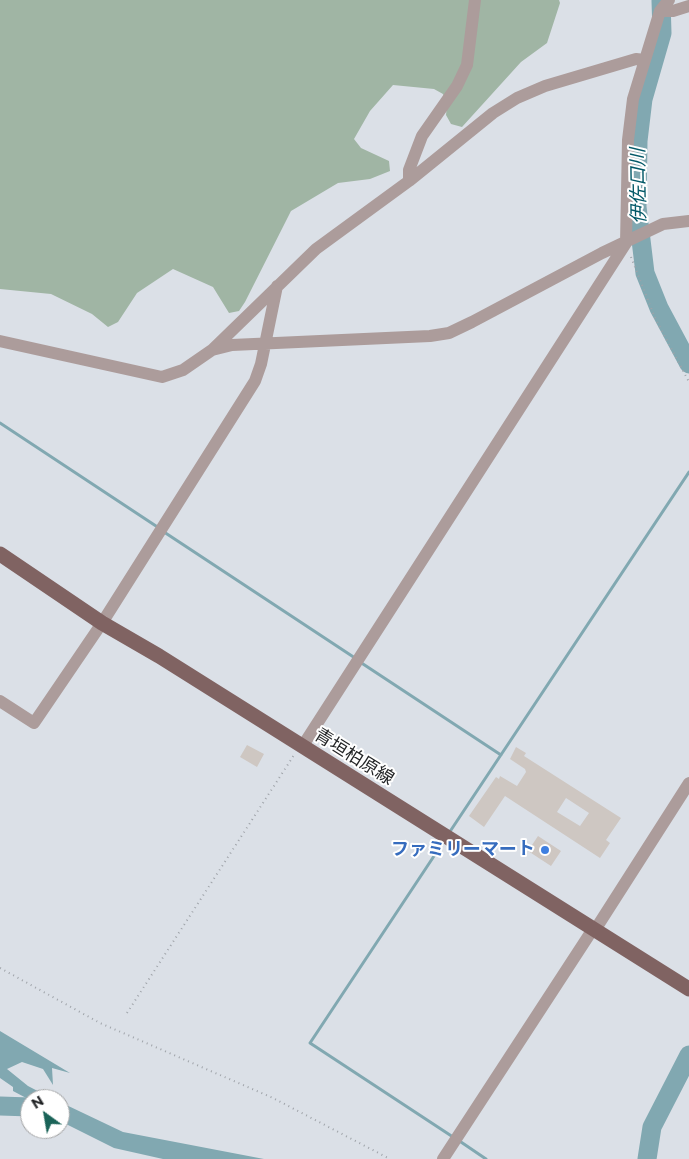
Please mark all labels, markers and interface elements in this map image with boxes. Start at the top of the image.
water label: 伊佐口川 [627,148,651,224]
street label: 青垣柏原線 [310,724,398,790]
place label: ファミリーマート [391,839,535,861]
marker: ファミリーマート [539,844,551,856]
north arrow [20,1089,70,1139]
text: N [28,1091,47,1113]

